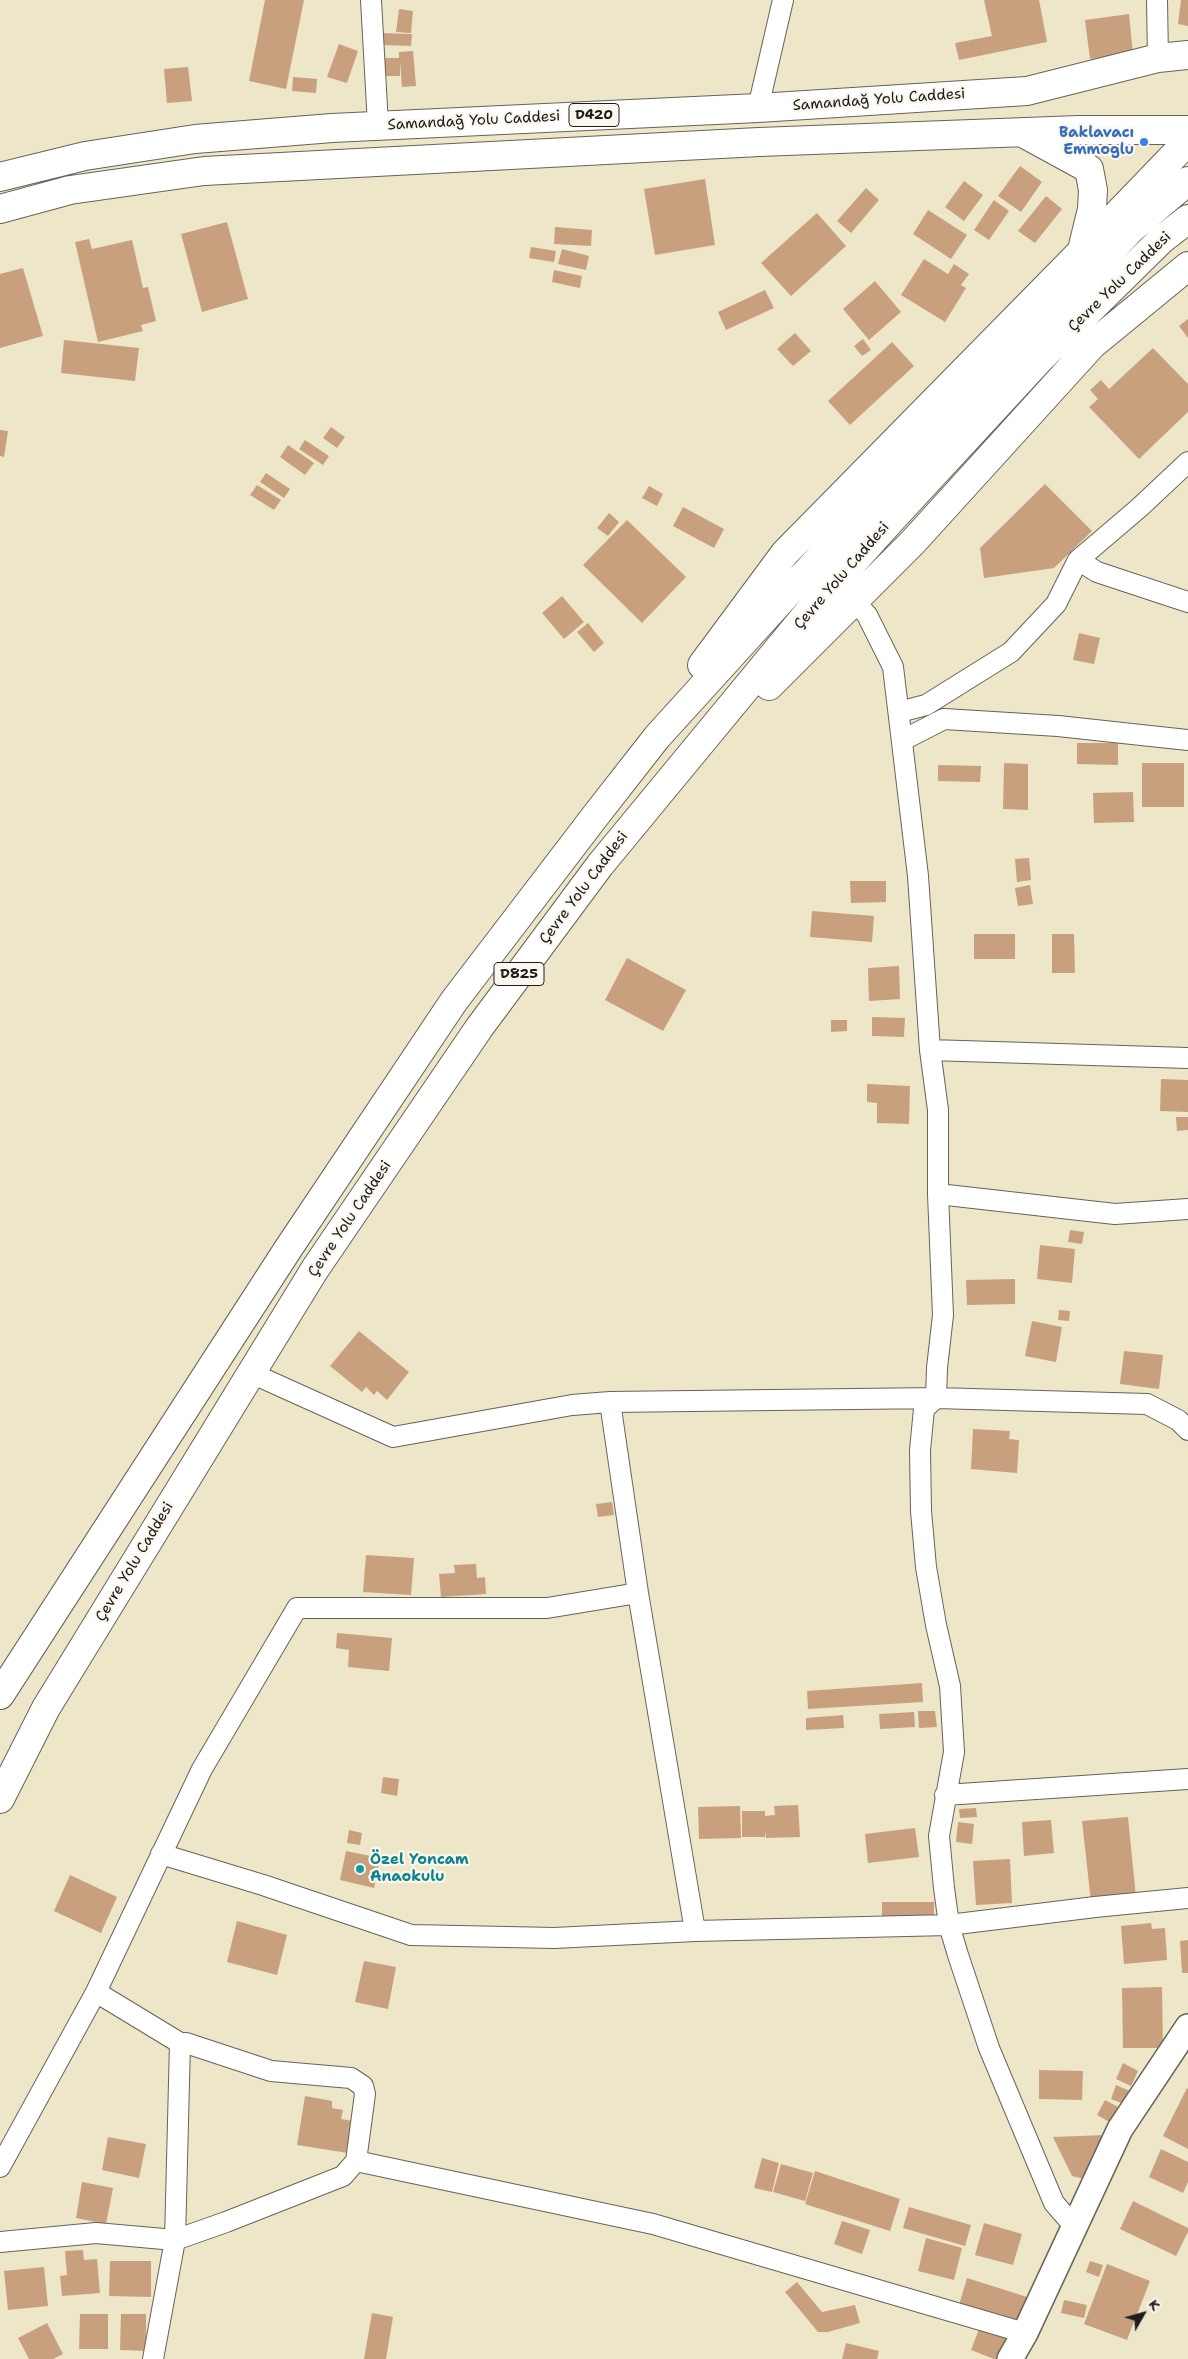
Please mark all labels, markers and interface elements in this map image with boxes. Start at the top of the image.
street label: Samandağ Yolu Caddesi [792,85,966,115]
road number: D420 [569,104,619,126]
street label: Samandağ Yolu Caddesi [387,107,561,135]
place label: Baklavacı Emmoglu [1059,124,1134,159]
marker: Baklavacı Emmoglu [1138,136,1150,148]
street label: Çevre Yolu Caddesi [1065,228,1175,336]
street label: Çevre Yolu Caddesi [791,519,893,633]
street label: Çevre Yolu Caddesi [536,828,632,948]
road number: D825 [494,962,544,986]
street label: Çevre Yolu Caddesi [304,1157,396,1281]
street label: Çevre Yolu Caddesi [92,1499,178,1625]
place label: Özel Yoncam Anaokulu [370,1851,469,1886]
marker: Özel Yoncam Anaokulu [354,1863,366,1875]
north arrow [1118,2289,1168,2339]
text: K [1145,2295,1165,2314]

